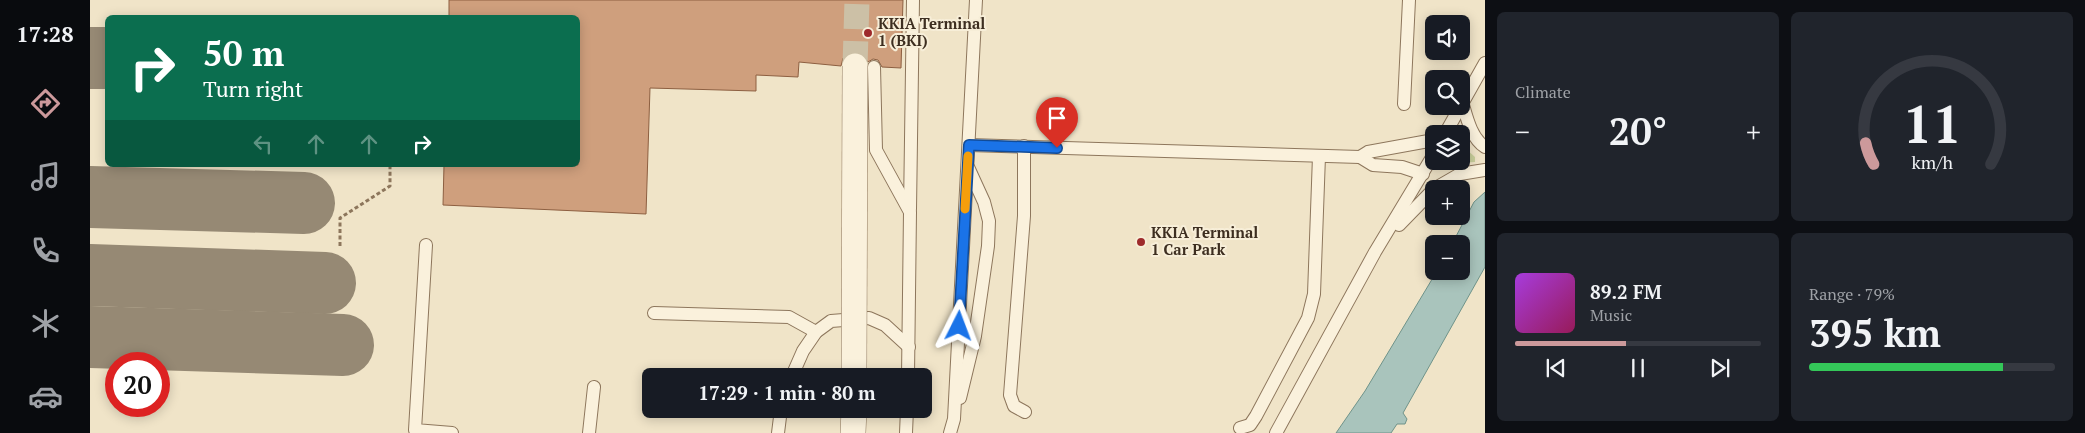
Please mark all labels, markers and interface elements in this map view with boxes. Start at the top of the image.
place label: KKIA Terminal 1 (BKI) [878,13,985,50]
map controls [1425,15,1470,280]
button: sound [1425,15,1470,60]
text: 17:28 [16,19,74,48]
marker: KKIA Terminal 1 (BKI) [862,27,874,39]
text: 50 m [203,30,284,76]
icon: right [120,35,185,100]
button: search [1425,70,1470,115]
text: Turn right [203,74,303,103]
text: Climate [1515,81,1571,103]
icon: directions [28,86,63,121]
text: 11 [1903,89,1961,158]
pin [1036,97,1078,148]
icon: arrive [1043,104,1071,132]
text: 20° [1609,106,1667,156]
text: − [1515,113,1530,150]
text: + [1746,113,1761,150]
button: layers [1425,125,1470,170]
icon: left [249,130,277,158]
icon: ahead [302,130,330,158]
icon: ahead [355,130,383,158]
icon: right [408,130,436,158]
text: km/h [1911,150,1953,174]
icon: music [28,159,63,194]
button: + [1425,180,1470,225]
place label: KKIA Terminal 1 Car Park [1151,222,1258,259]
icon: phone [28,233,63,268]
button: − [1425,235,1470,280]
marker: KKIA Terminal 1 Car Park [1135,236,1147,248]
text: 89.2 FM [1590,279,1662,304]
text: Range · 79% [1809,283,1895,305]
position arrow [932,299,984,351]
text: Music [1590,304,1632,326]
icon: climate [28,306,63,341]
text: 395 km [1809,308,1941,358]
speed limit sign: 20 [105,352,170,417]
icon: previous [1542,354,1570,382]
icon: pause [1624,354,1652,382]
icon: next [1706,354,1734,382]
icon: car [28,379,63,414]
text: 17:29 · 1 min · 80 m [698,380,876,405]

